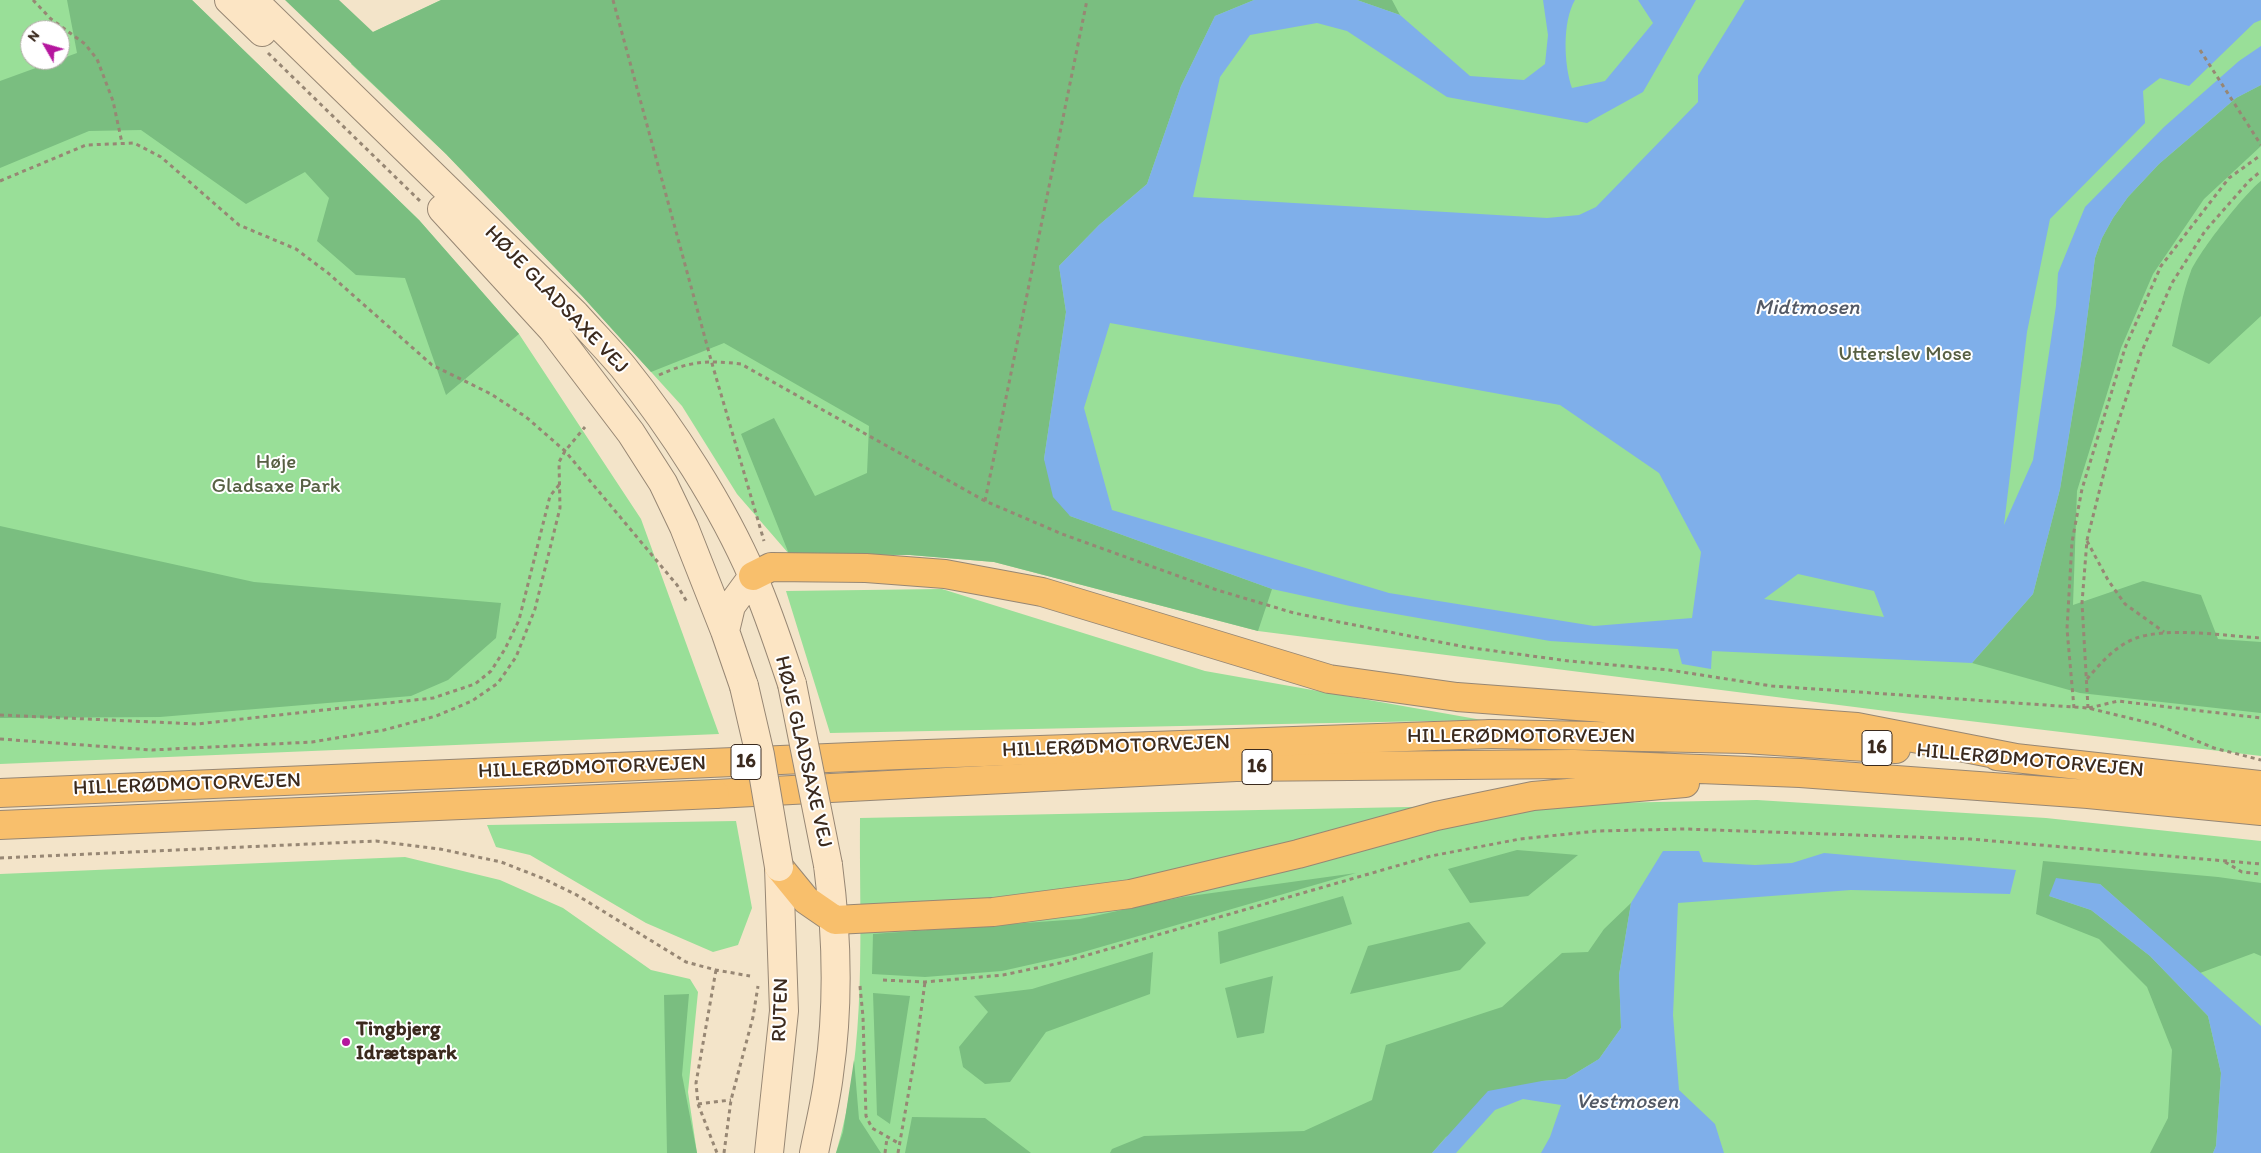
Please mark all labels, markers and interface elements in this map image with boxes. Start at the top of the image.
north arrow [20,20,70,70]
text: N [24,27,43,45]
street label: HØJE GLADSAXE VEJ [479,221,633,379]
water label: Midtmosen [1754,295,1860,321]
park label: Utterslev Mose [1838,342,1972,368]
park label: Høje Gladsaxe Park [212,450,340,500]
street label: HØJE GLADSAXE VEJ [769,654,837,850]
street label: HILLERØDMOTORVEJEN [1407,724,1635,750]
street label: HILLERØDMOTORVEJEN [1002,730,1230,764]
road number: 16 [1862,730,1892,766]
street label: HILLERØDMOTORVEJEN [1915,739,2145,783]
road number: 16 [731,744,761,780]
road number: 16 [1242,750,1272,784]
street label: HILLERØDMOTORVEJEN [478,751,706,785]
street label: HILLERØDMOTORVEJEN [73,768,301,802]
street label: RUTEN [767,977,795,1043]
place label: Tingbjerg Idrætspark [356,1017,457,1067]
marker: Tingbjerg Idrætspark [340,1036,352,1048]
water label: Vestmosen [1576,1089,1678,1115]

